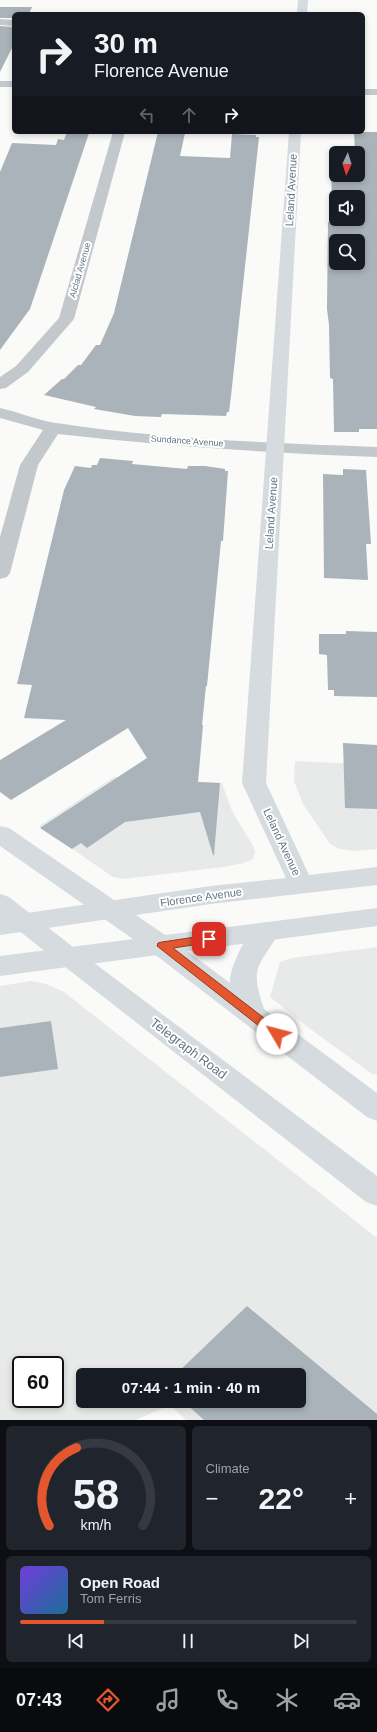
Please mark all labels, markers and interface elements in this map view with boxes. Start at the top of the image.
icon: right [28,28,80,80]
text: 30 m [94,28,158,59]
text: Florence Avenue [94,61,229,81]
icon: left [136,104,158,126]
icon: ahead [178,104,200,126]
icon: right [220,104,242,126]
north arrow [329,146,365,182]
map controls [329,146,365,270]
street label: Leland Avenue [283,153,299,227]
button: sound [329,190,365,226]
button: search [329,234,365,270]
street label: Alclad Avenue [67,241,93,299]
street label: Sundance Avenue [150,433,224,449]
street label: Leland Avenue [262,476,280,550]
street label: Leland Avenue [261,807,303,877]
street label: Florence Avenue [159,885,243,909]
pin [192,922,226,956]
icon: arrive [198,928,220,950]
position arrow [256,1013,298,1055]
street label: Telegraph Road [148,1015,230,1082]
speed limit sign: 60 [12,1356,64,1408]
text: 07:44 · 1 min · 40 m [122,1379,260,1396]
text: Climate [206,1461,250,1476]
text: 58 [73,1471,119,1518]
text: 22° [259,1482,304,1515]
text: − [206,1486,218,1511]
text: + [344,1486,357,1511]
text: km/h [80,1517,111,1533]
text: Open Road [80,1574,160,1591]
text: Tom Ferris [80,1591,141,1606]
icon: previous [65,1630,87,1652]
icon: pause [177,1630,199,1652]
icon: next [290,1630,312,1652]
icon: directions [94,1686,122,1714]
icon: music [154,1686,182,1714]
icon: phone [213,1686,241,1714]
icon: climate [273,1686,301,1714]
icon: car [333,1686,361,1714]
text: 07:43 [16,1690,62,1710]

